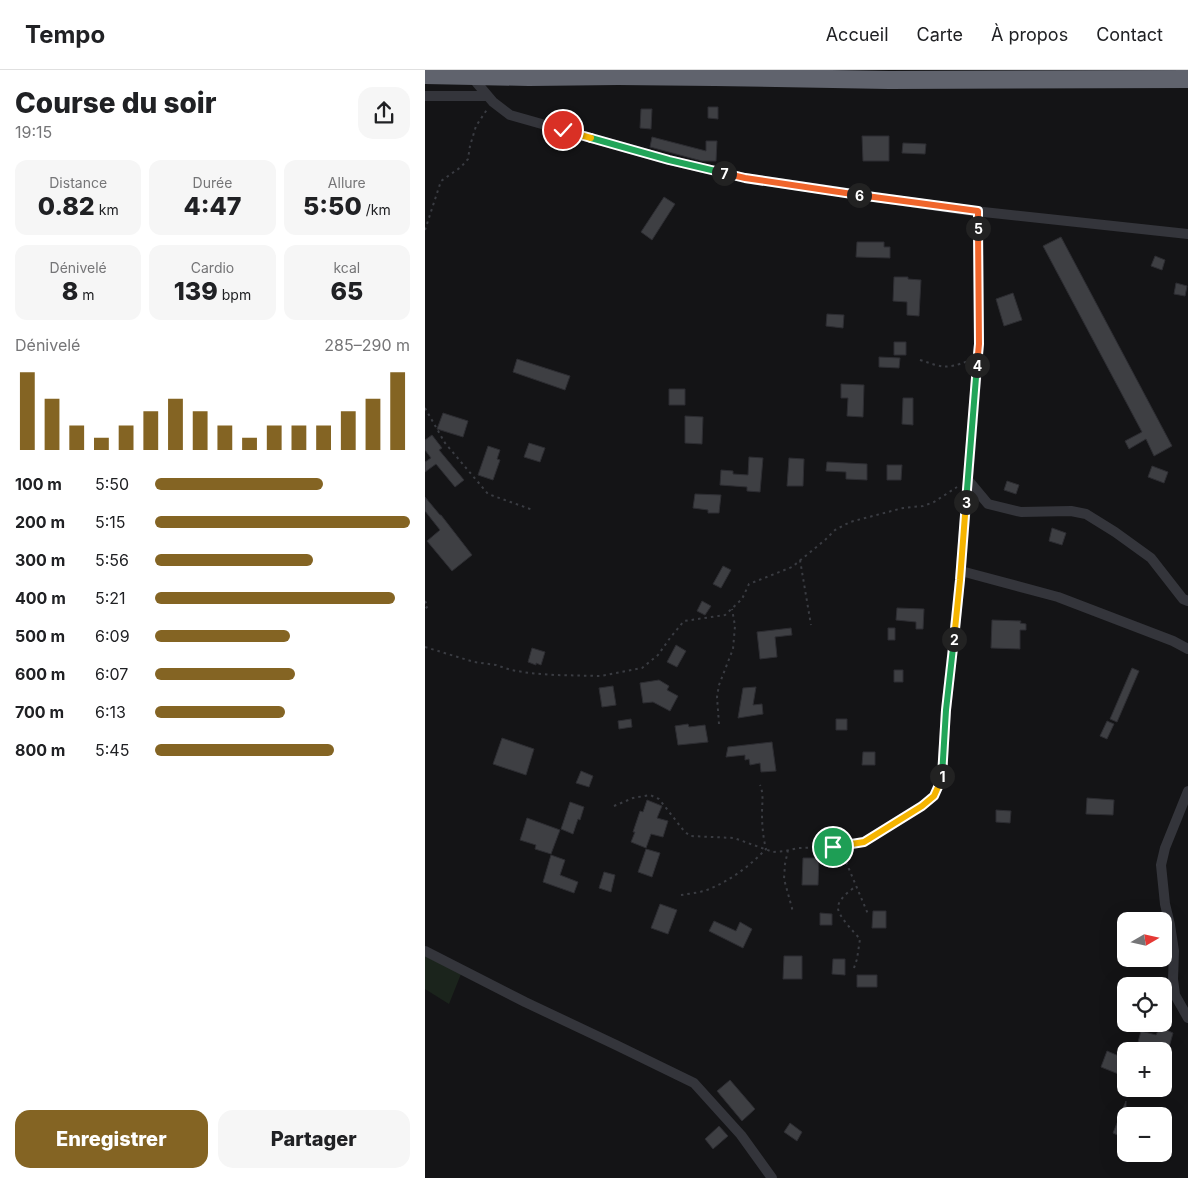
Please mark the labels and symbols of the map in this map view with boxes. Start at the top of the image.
pin [542,109,584,151]
pin: 7 [711,160,737,186]
pin: 6 [847,182,871,208]
pin: 5 [965,216,991,240]
pin: 4 [965,352,989,378]
pin: 3 [953,490,979,514]
pin: 2 [941,626,967,652]
pin: 1 [929,764,955,788]
pin [812,826,854,868]
north arrow [1117,912,1173,968]

